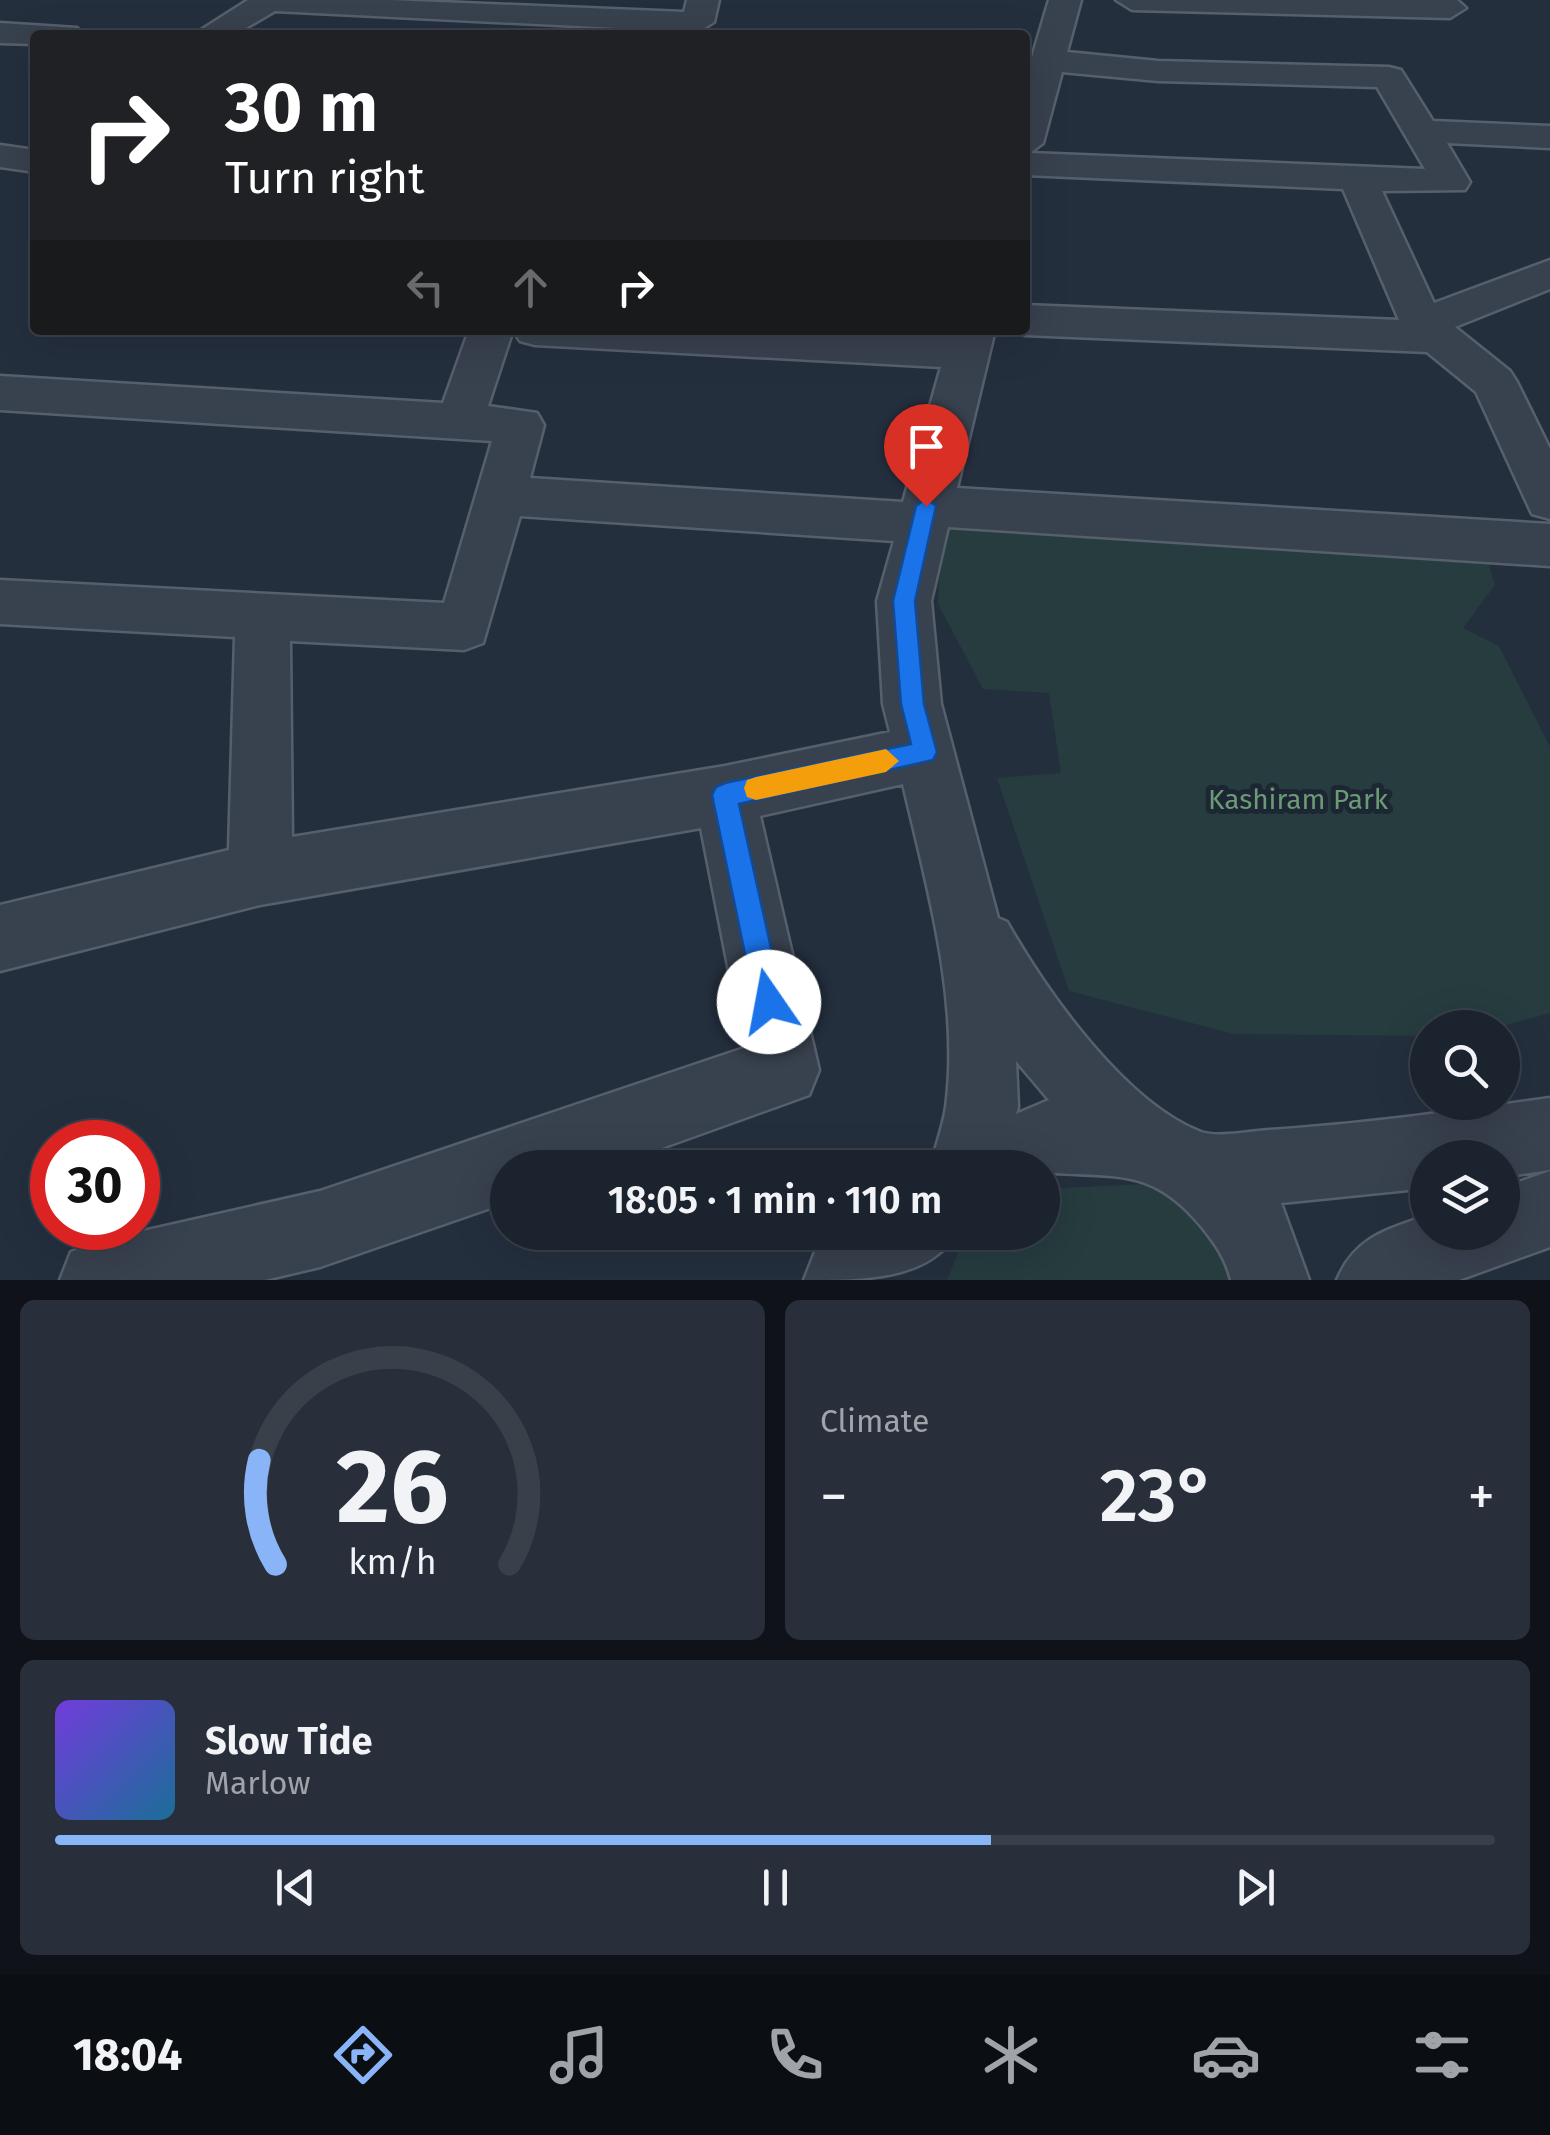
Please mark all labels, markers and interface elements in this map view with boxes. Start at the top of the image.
text: 30 m [225,66,378,150]
icon: right [60,70,190,200]
text: Turn right [225,151,424,205]
icon: left [398,260,453,315]
icon: ahead [503,260,558,315]
icon: right [608,260,663,315]
pin [884,404,969,507]
icon: arrive [899,419,954,474]
park label: Kashiram Park [1208,783,1389,816]
position arrow [717,950,821,1054]
map controls [1410,1010,1520,1250]
button: search [1410,1010,1520,1120]
speed limit sign: 30 [30,1120,160,1250]
button: layers [1410,1140,1520,1250]
text: 18:05 · 1 min · 110 m [608,1177,942,1223]
text: Climate [820,1402,929,1440]
text: 26 [336,1425,449,1550]
text: 23° [1100,1451,1215,1541]
text: − [820,1464,848,1530]
text: + [1468,1464,1495,1530]
text: km/h [348,1541,437,1583]
text: Slow Tide [205,1718,373,1764]
text: Marlow [205,1764,311,1802]
icon: previous [268,1860,323,1915]
icon: pause [748,1860,803,1915]
icon: next [1228,1860,1283,1915]
icon: directions [328,2020,398,2090]
icon: music [544,2020,614,2090]
icon: phone [760,2020,830,2090]
icon: climate [976,2020,1046,2090]
icon: car [1191,2020,1261,2090]
icon: filters [1407,2020,1477,2090]
text: 18:04 [73,2028,182,2082]

